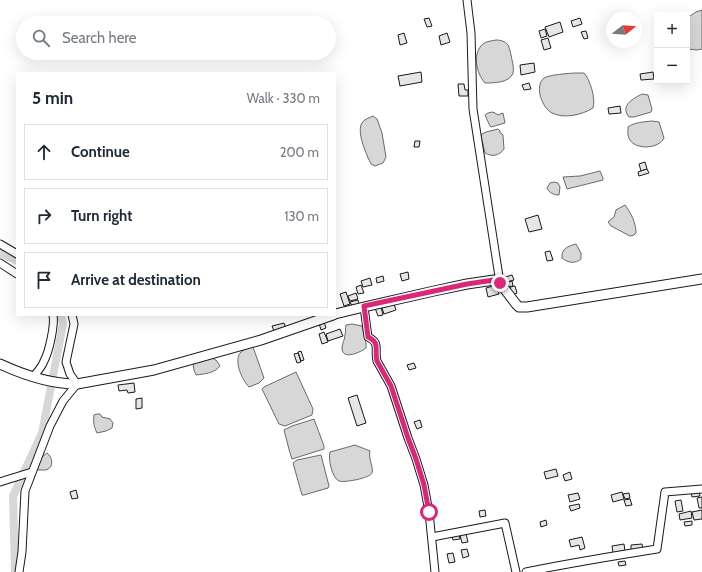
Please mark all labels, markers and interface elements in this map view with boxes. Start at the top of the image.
north arrow [606,12,642,48]
map controls [654,12,690,84]
button: + [654,12,690,48]
search box [16,16,336,60]
icon: search [30,27,52,49]
text: Search here [62,29,137,47]
button: − [654,48,690,84]
text: 5 min [32,88,73,108]
text: Walk · 330 m [247,90,320,106]
icon: ahead [33,141,55,163]
text: Continue [71,143,130,161]
text: 200 m [280,144,319,160]
icon: right [33,205,55,227]
text: Turn right [71,207,132,225]
text: 130 m [284,208,319,224]
icon: arrive [33,269,55,291]
text: Arrive at destination [71,271,201,289]
route end [491,274,509,292]
route start [420,503,438,521]

